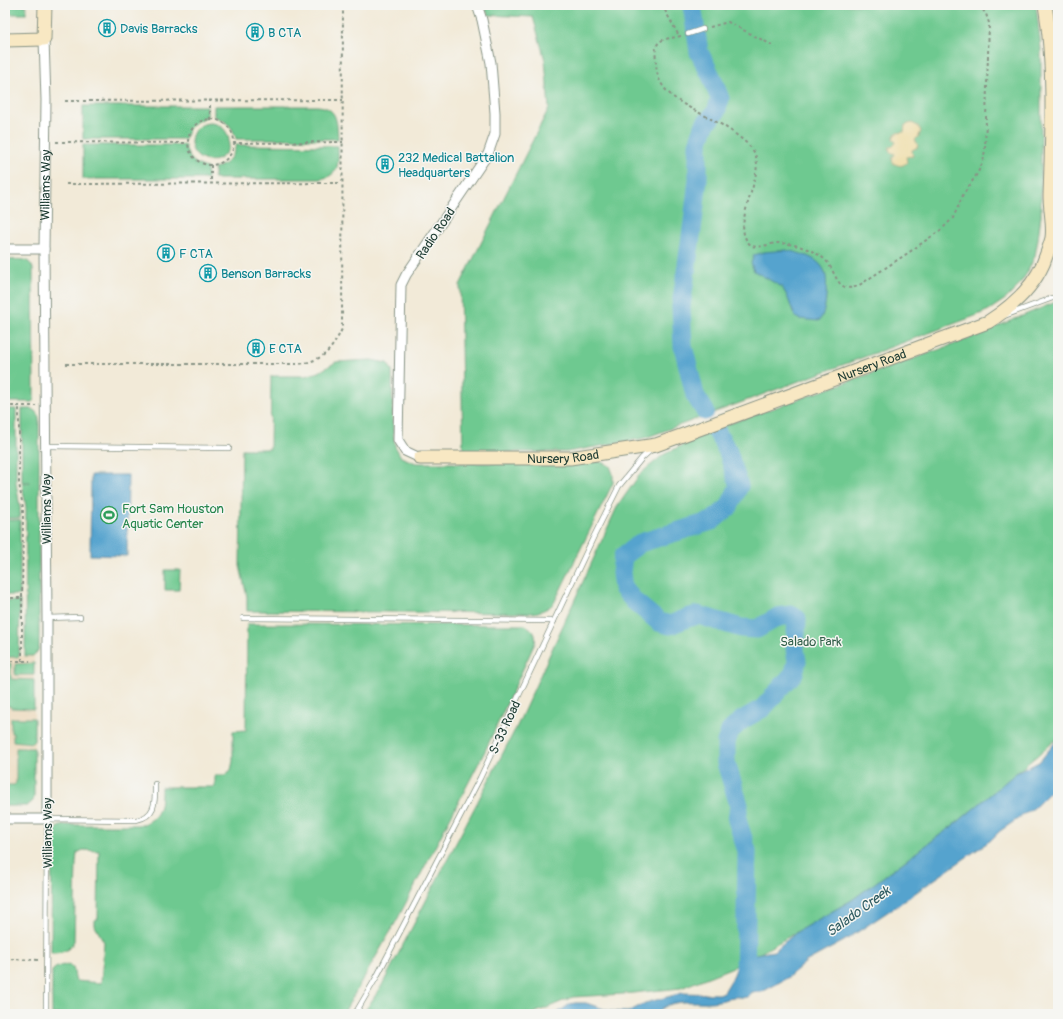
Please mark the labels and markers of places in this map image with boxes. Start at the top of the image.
building icon: Davis Barracks [97,18,117,38]
place label: Davis Barracks [120,21,198,37]
building icon: B CTA [245,22,265,42]
place label: B CTA [268,25,302,41]
place label: 232 Medical Battalion Headquarters [398,150,514,181]
building icon: 232 Medical Battalion Headquarters [375,154,395,174]
building icon: F CTA [156,243,176,263]
place label: F CTA [179,246,213,262]
building icon: Benson Barracks [198,263,218,283]
place label: Benson Barracks [221,266,311,282]
building icon: E CTA [246,338,266,358]
place label: E CTA [269,341,302,357]
place label: Fort Sam Houston Aquatic Center [122,501,224,532]
sports icon: Fort Sam Houston Aquatic Center [99,505,119,525]

